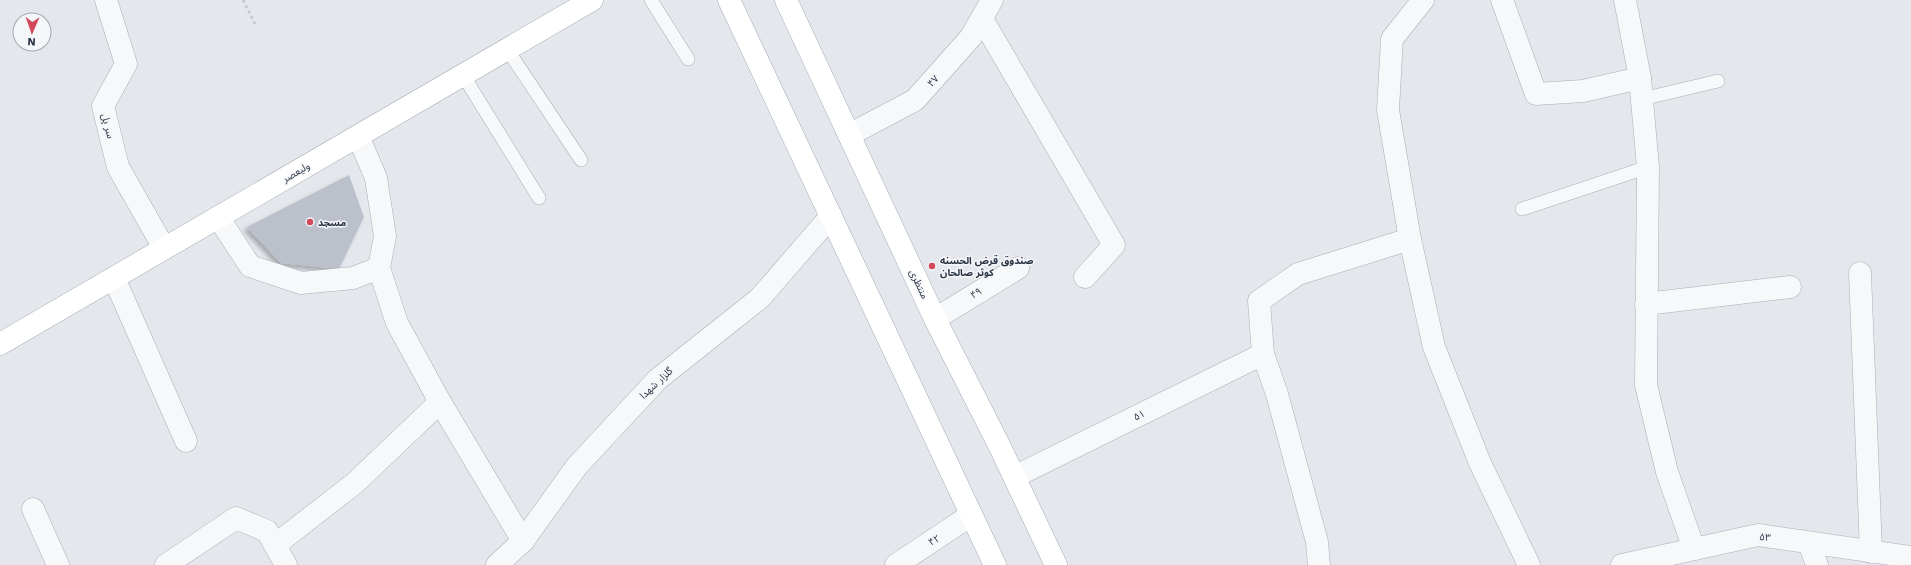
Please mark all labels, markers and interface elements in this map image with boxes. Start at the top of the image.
north arrow [12,12,52,52]
text: N [27,35,36,48]
street label: ۴۷ [925,73,941,89]
street label: سر پل [99,112,116,140]
street label: ولیعصر [280,160,312,185]
marker: مسجد [305,217,315,227]
place label: مسجد [318,217,346,228]
place label: صندوق قرض الحسنه کوثر صالحان [940,254,1034,279]
marker: صندوق قرض الحسنه کوثر صالحان [927,261,937,271]
street label: منتظری [907,268,931,301]
street label: ۴۹ [968,285,984,301]
street label: گلزار شهدا [637,364,676,402]
street label: ۵۱ [1131,408,1147,422]
street label: ۵۳ [1759,531,1771,543]
street label: ۴۲ [926,532,942,548]

